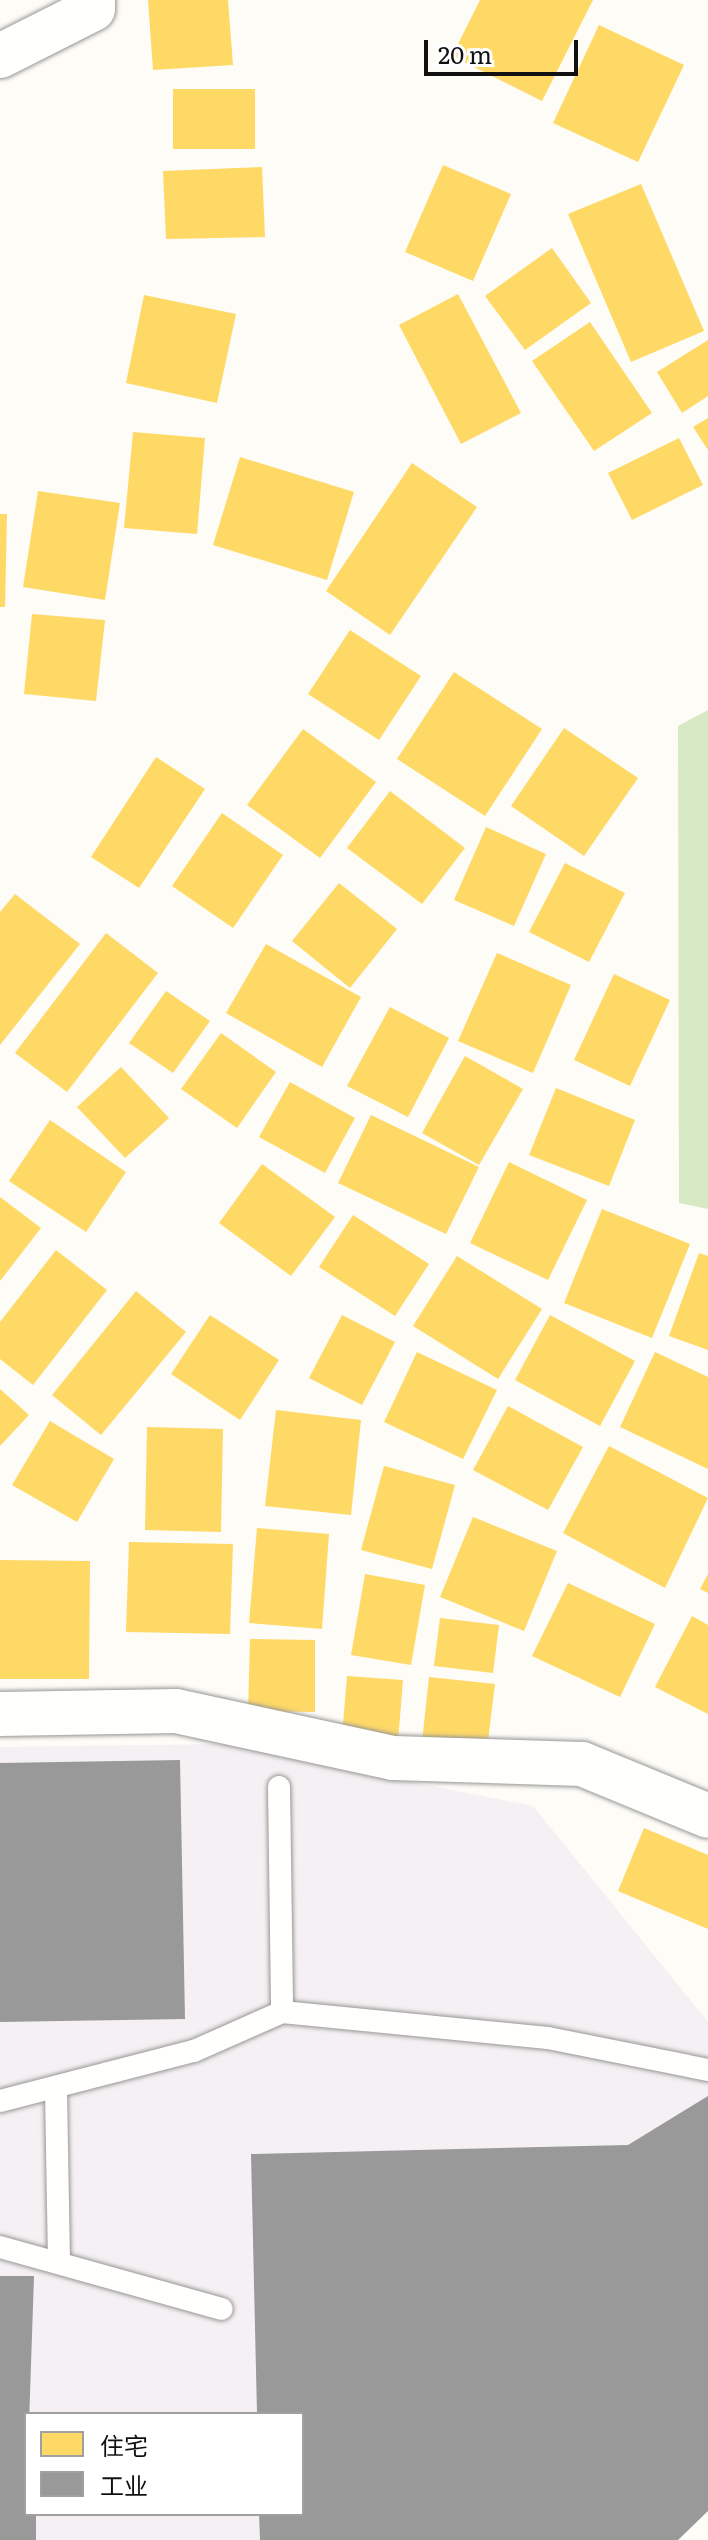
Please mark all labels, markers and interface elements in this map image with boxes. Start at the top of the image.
scale bar [428,24,582,74]
text: 20 m [438,36,492,71]
legend [24,2412,304,2516]
text: 住宅 [100,2427,148,2462]
text: 工业 [100,2467,148,2502]

